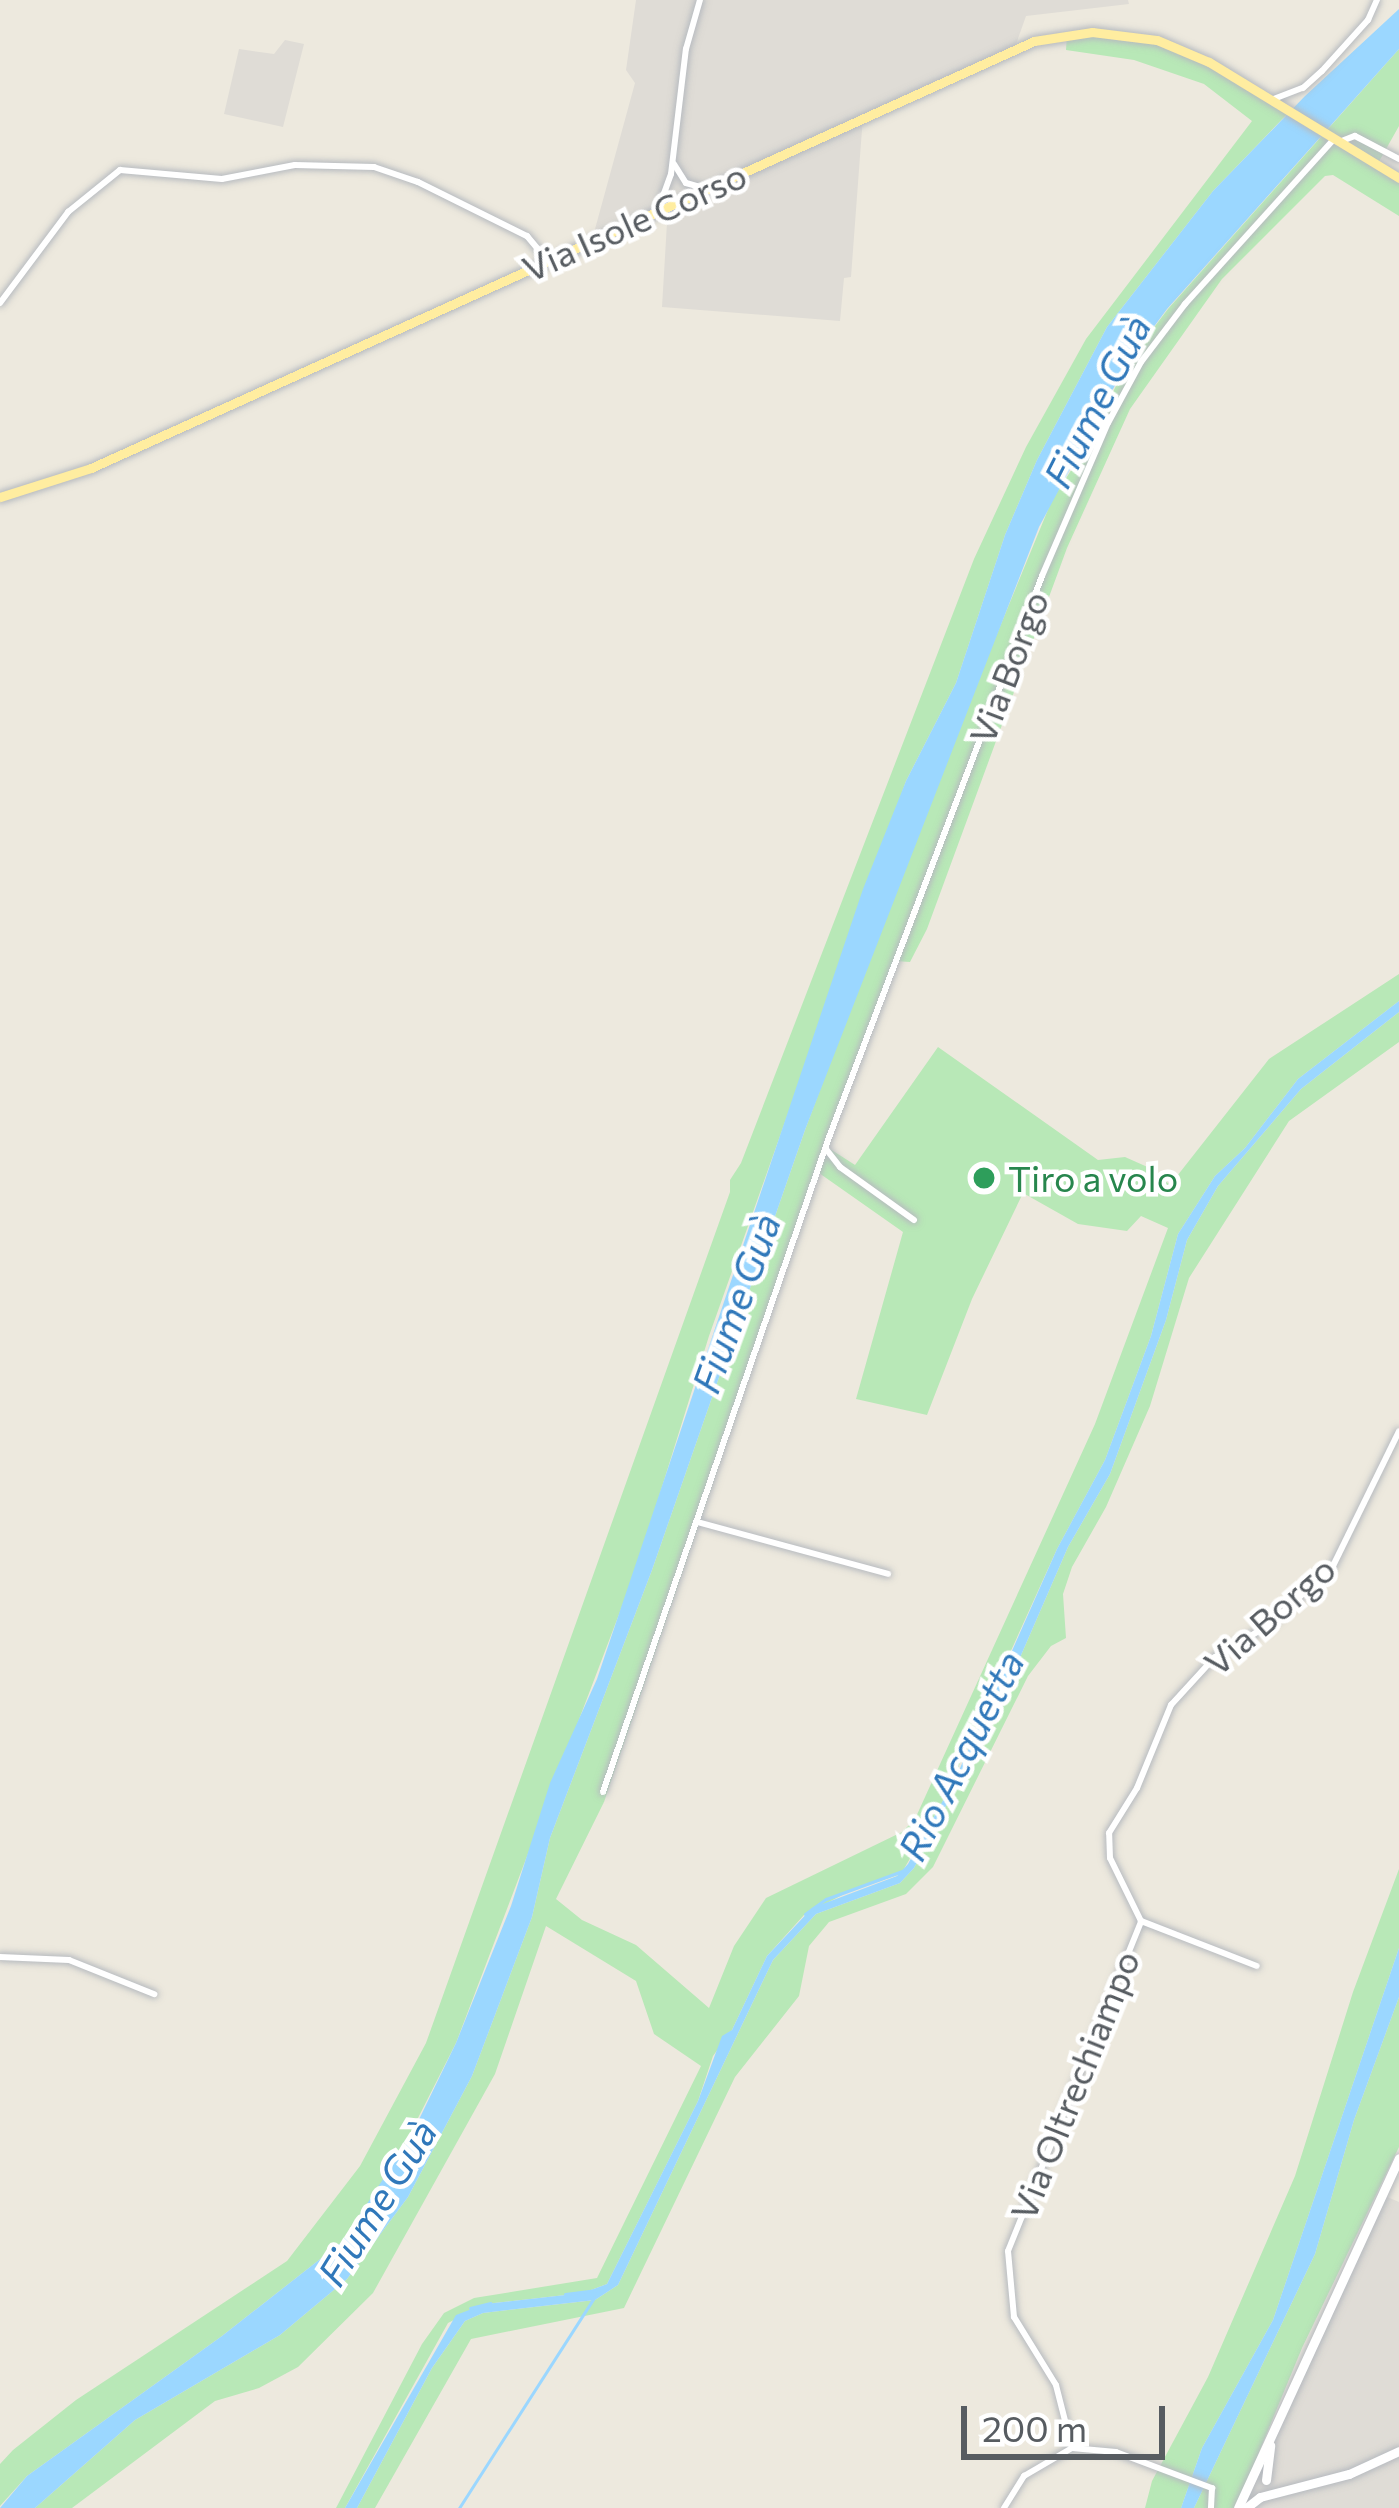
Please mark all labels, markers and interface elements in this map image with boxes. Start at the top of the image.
street label: Via Isole Corso [515,152,753,290]
water label: Fiume Guà [1033,307,1159,495]
street label: Via Borgo [959,585,1057,749]
place label: Tiro a volo [1008,1156,1178,1200]
marker: Tiro a volo [971,1165,997,1191]
water label: Fiume Guà [681,1207,789,1399]
street label: Via Borgo [1195,1546,1343,1684]
water label: Rio Acquetta [887,1642,1033,1868]
street label: Via Oltrechiampo [1000,1944,1148,2226]
water label: Fiume Guà [307,2110,445,2294]
scale bar [967,2382,1171,2456]
text: 200 m [982,2405,1087,2449]

